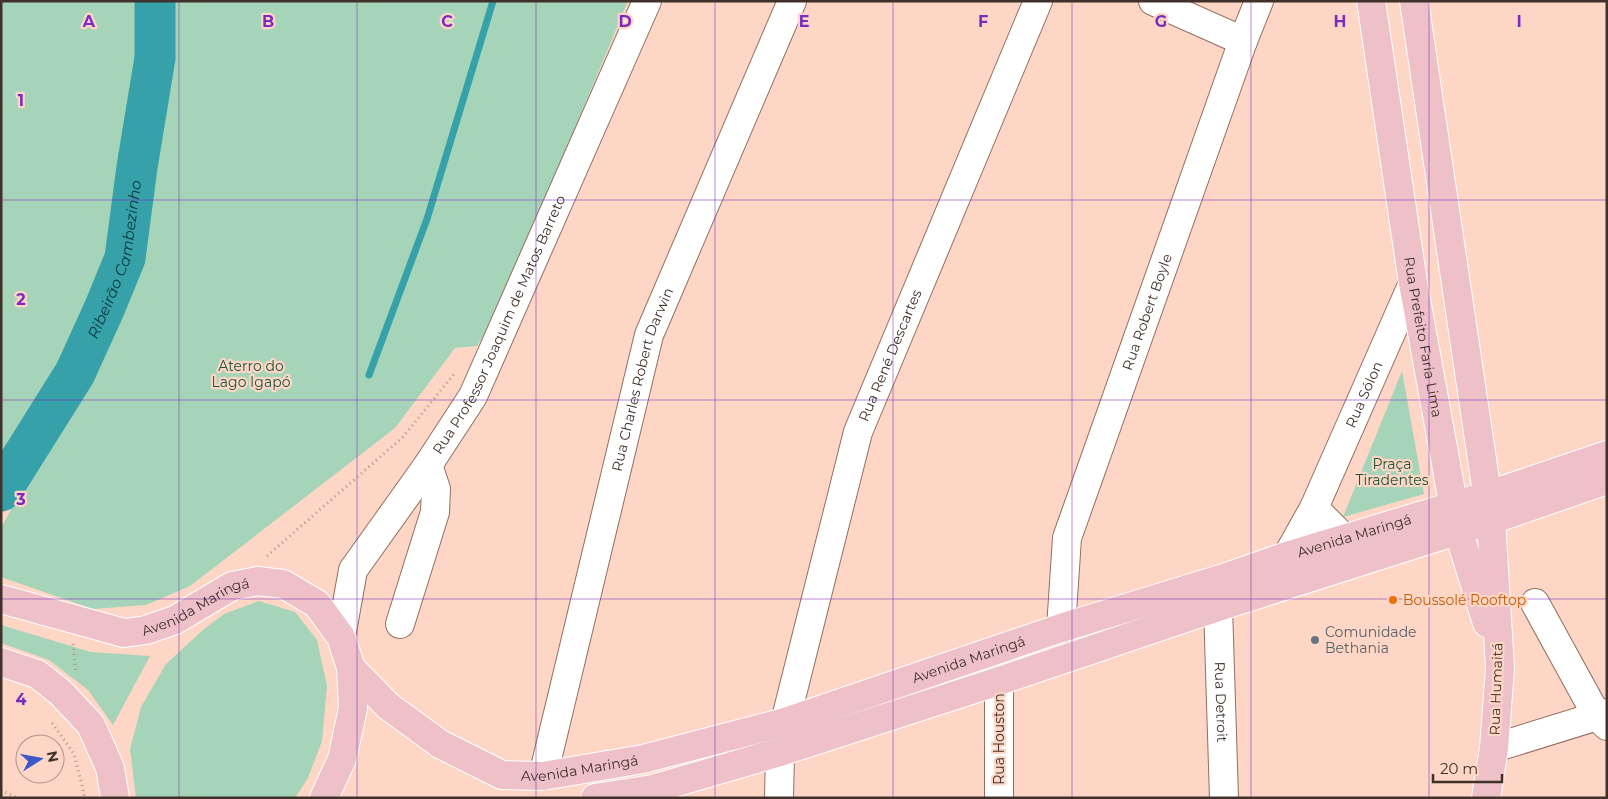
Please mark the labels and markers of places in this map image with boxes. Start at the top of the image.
place label: Boussolé Rooftop [1403,591,1526,609]
marker: Boussolé Rooftop [1387,594,1399,606]
place label: Comunidade Bethania [1325,623,1417,657]
marker: Comunidade Bethania [1309,634,1321,646]

